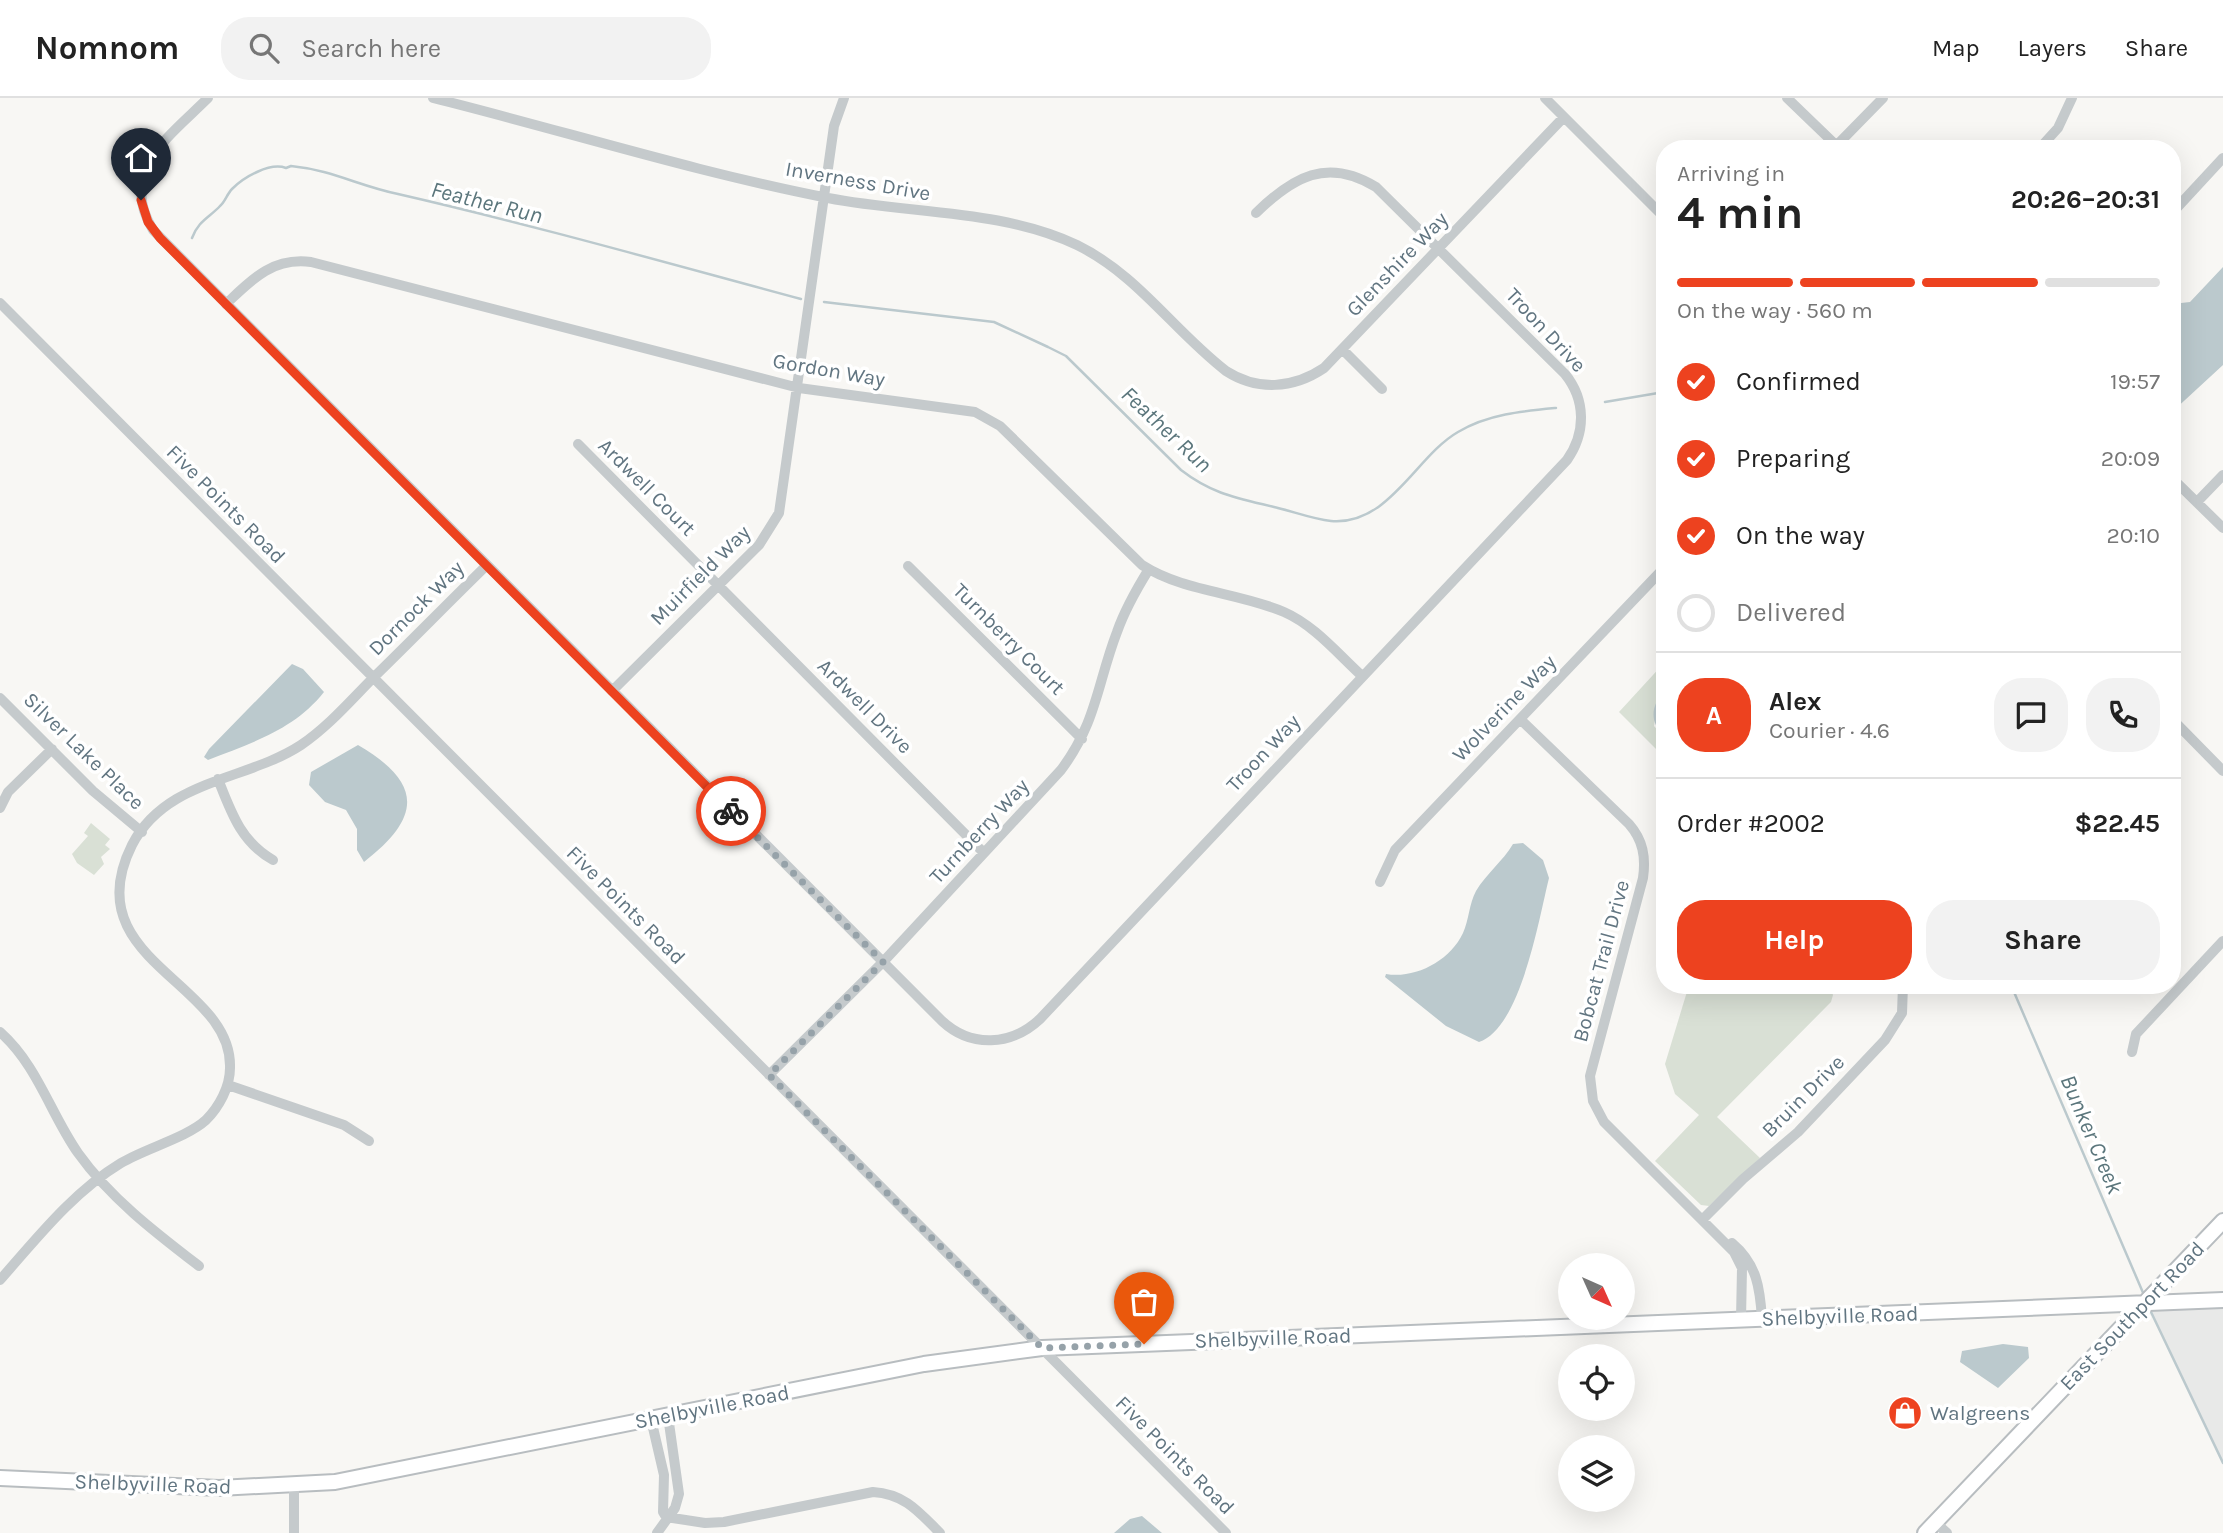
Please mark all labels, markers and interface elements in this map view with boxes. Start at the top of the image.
search box [221,17,711,80]
text: Nomnom [35,29,179,67]
icon: search [245,29,283,67]
text: Search here [301,33,441,64]
text: Map [1932,34,1980,62]
text: Layers [2018,34,2087,62]
text: Share [2125,34,2188,62]
pin [111,128,171,200]
icon: home [122,139,160,177]
street label: Inverness Drive [784,156,932,206]
text: Arriving in [1677,160,1785,187]
water label: Feather Run [428,176,545,229]
text: 20:26–20:31 [2011,184,2160,215]
text: 4 min [1677,186,1803,240]
street label: Glenshire Way [1341,207,1453,321]
street label: Troon Drive [1501,283,1591,377]
text: On the way · 560 m [1677,297,1873,324]
street label: Gordon Way [771,348,887,392]
icon: check [1677,363,1715,401]
text: Confirmed [1736,366,1861,397]
text: 19:57 [2110,368,2160,395]
water label: Feather Run [1116,381,1218,478]
street label: Ardwell Court [593,433,701,541]
street label: Five Points Road [162,440,290,568]
icon: check [1677,440,1715,478]
text: Preparing [1736,443,1850,474]
text: 20:09 [2101,445,2160,472]
icon: check [1677,517,1715,555]
street label: Muirfield Way [645,520,755,630]
text: On the way [1736,520,1865,551]
text: 20:10 [2106,522,2160,549]
street label: Dornock Way [364,555,469,660]
street label: Turnberry Court [948,578,1070,700]
text: Delivered [1736,597,1846,628]
street label: Wolverine Way [1447,650,1561,766]
street label: Ardwell Drive [813,654,917,758]
button: chat [1994,678,2068,752]
button: phone [2086,678,2160,752]
text: Alex [1769,686,1821,717]
street label: Silver Lake Place [19,687,149,815]
text: A [1706,700,1722,731]
street label: Troon Way [1221,709,1305,797]
text: Courier · 4.6 [1769,717,1890,744]
street label: Turnberry Way [924,773,1034,888]
courier [696,776,766,846]
icon: bike [712,792,750,830]
text: Order #2002 [1677,808,1825,839]
text: $22.45 [2074,808,2160,839]
street label: Five Points Road [562,841,690,969]
street label: Bobcat Trail Drive [1568,877,1634,1045]
button: Help [1677,900,1912,980]
button: Share [1926,900,2160,980]
street label: Bruin Drive [1757,1050,1849,1142]
water label: Bunker Creek [2054,1071,2129,1198]
street label: East Southport Road [2055,1237,2209,1395]
north arrow [1558,1253,1634,1330]
map controls [1558,1253,1635,1512]
pin [1114,1272,1174,1344]
icon: bag [1125,1283,1163,1321]
street label: Shelbyville Road [1761,1301,1919,1331]
street label: Shelbyville Road [1194,1323,1352,1353]
button: locate [1558,1344,1635,1421]
street label: Shelbyville Road [633,1380,791,1434]
street label: Five Points Road [1111,1391,1239,1519]
shop icon: Walgreens [1886,1394,1924,1432]
place label: Walgreens [1930,1401,2030,1425]
button: layers [1558,1435,1635,1512]
street label: Shelbyville Road [74,1469,232,1499]

